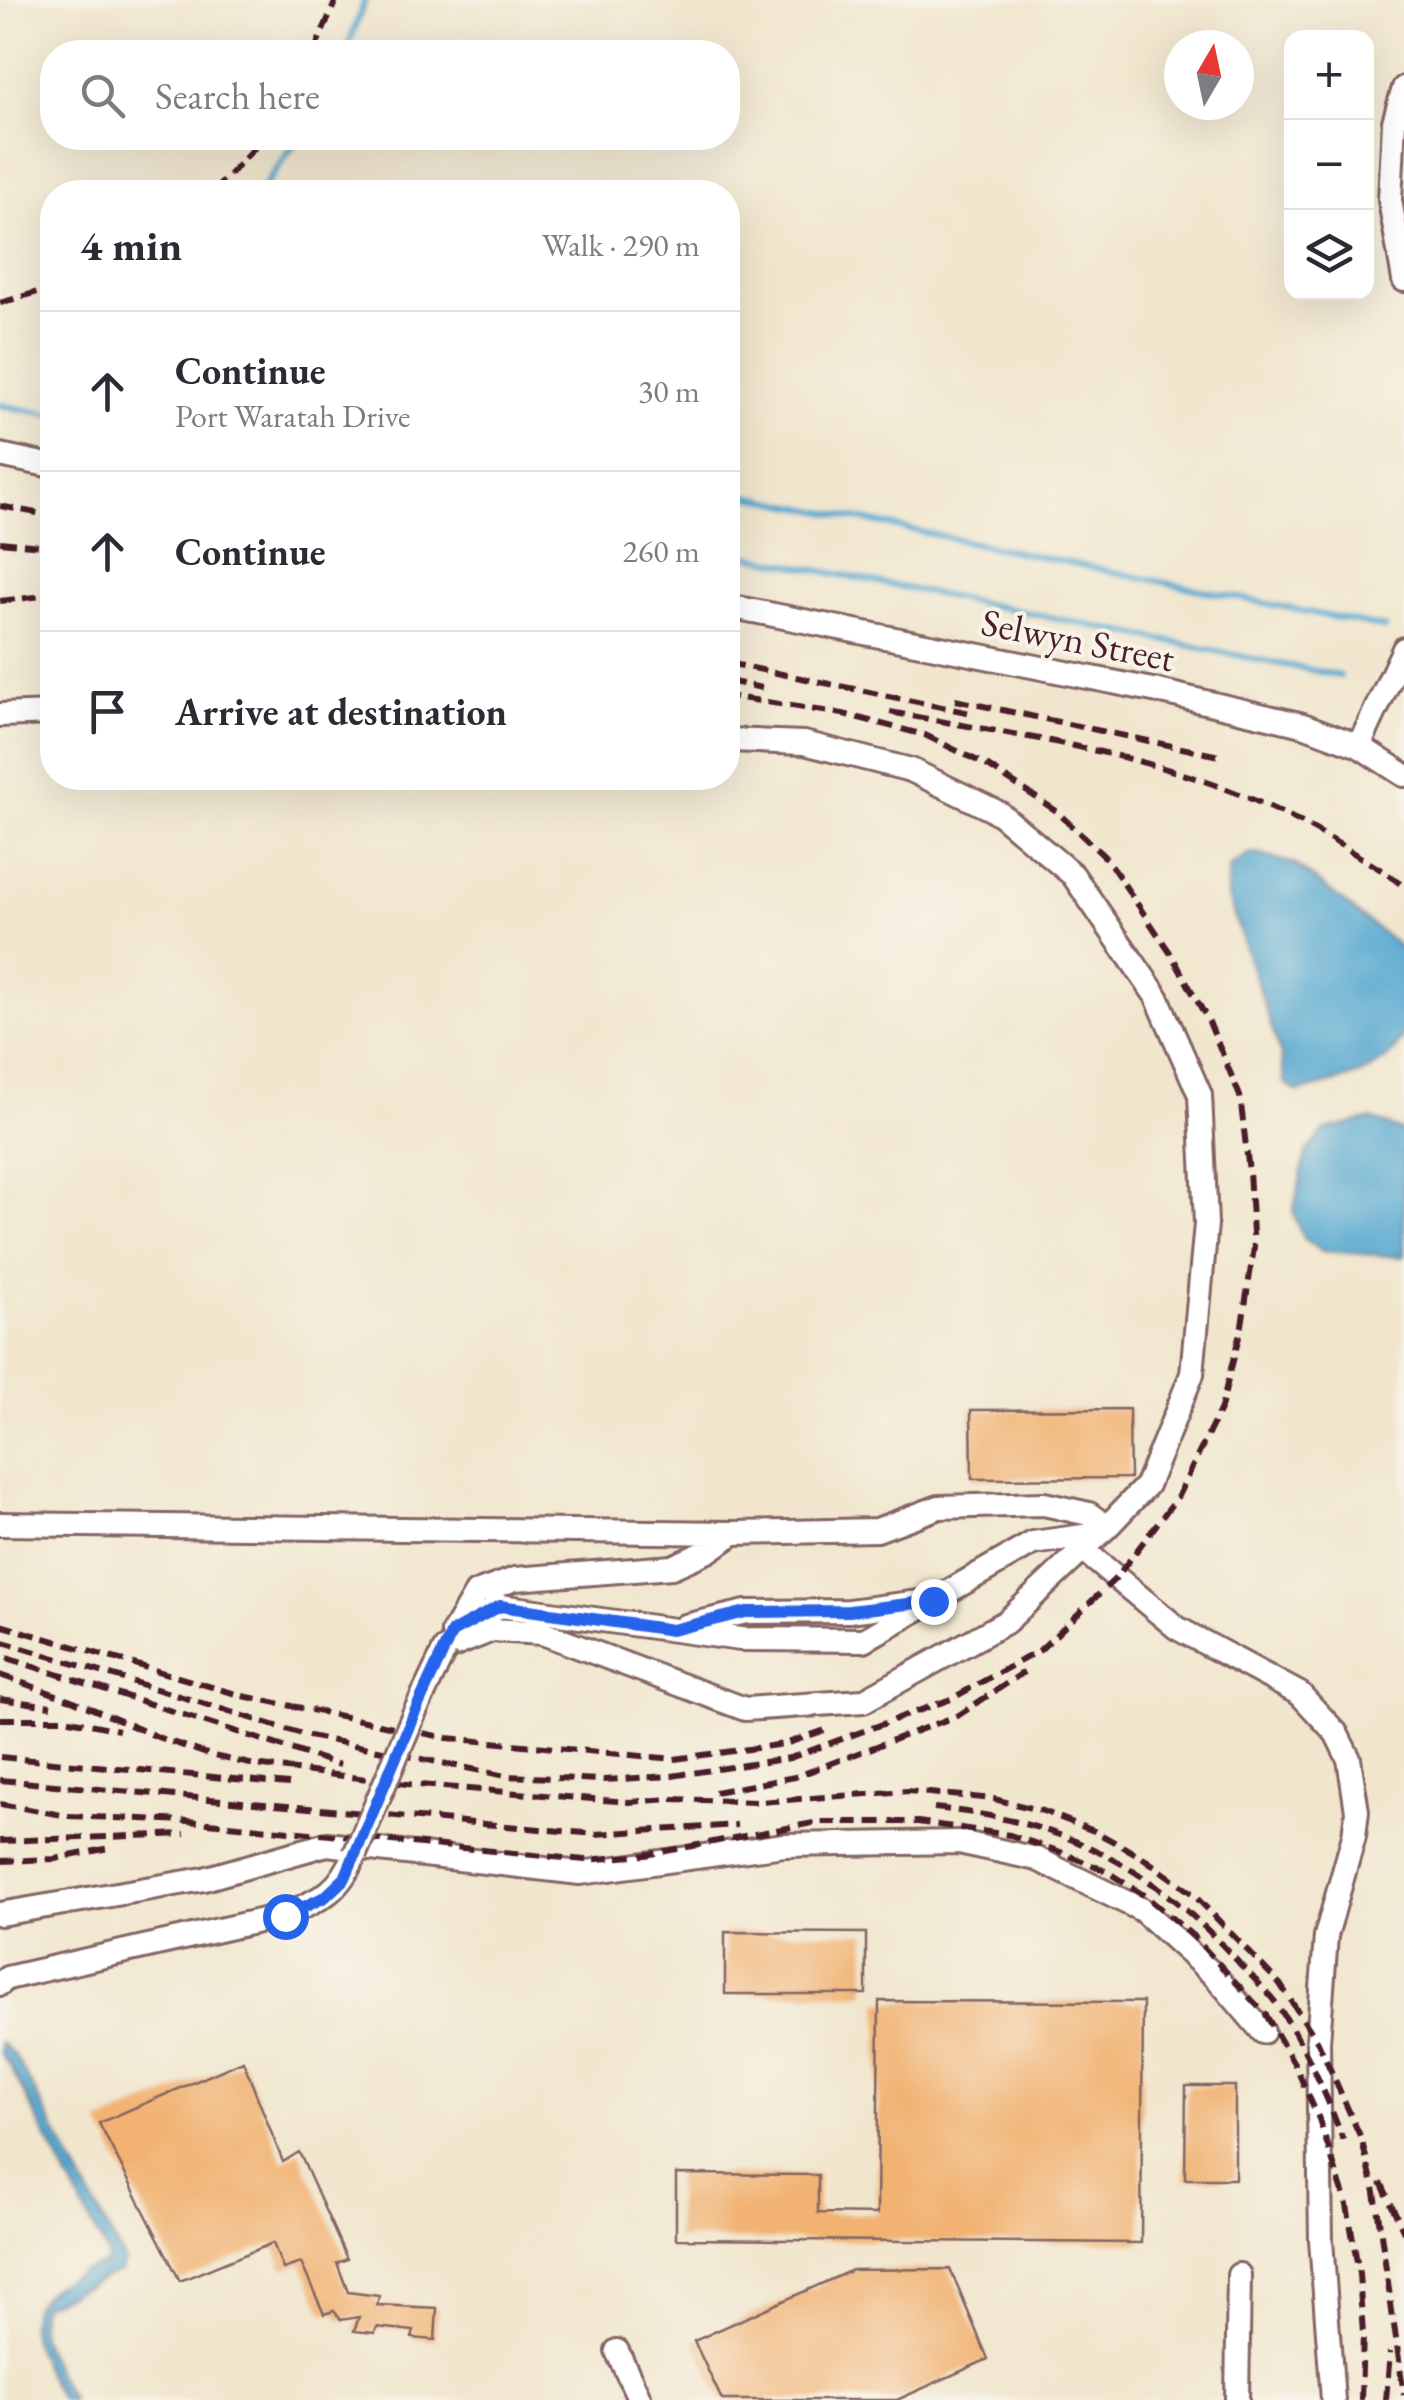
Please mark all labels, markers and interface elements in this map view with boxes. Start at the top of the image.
north arrow [1164,30,1254,120]
map controls [1284,30,1374,300]
button: + [1284,30,1374,120]
search box [40,40,740,150]
icon: search [75,68,130,123]
text: Search here [155,71,320,120]
button: − [1284,120,1374,210]
button: layers [1284,210,1374,300]
text: 4 min [80,218,182,273]
text: Walk · 290 m [542,224,700,266]
text: Continue [175,346,326,395]
icon: ahead [80,364,135,419]
text: 30 m [638,370,700,412]
text: Port Waratah Drive [175,395,410,437]
icon: ahead [80,524,135,579]
text: Continue [175,527,326,576]
text: 260 m [623,530,700,572]
street label: Selwyn Street [977,597,1179,682]
icon: arrive [80,684,135,739]
text: Arrive at destination [175,687,507,736]
route end [911,1579,957,1625]
route start [263,1894,309,1940]

